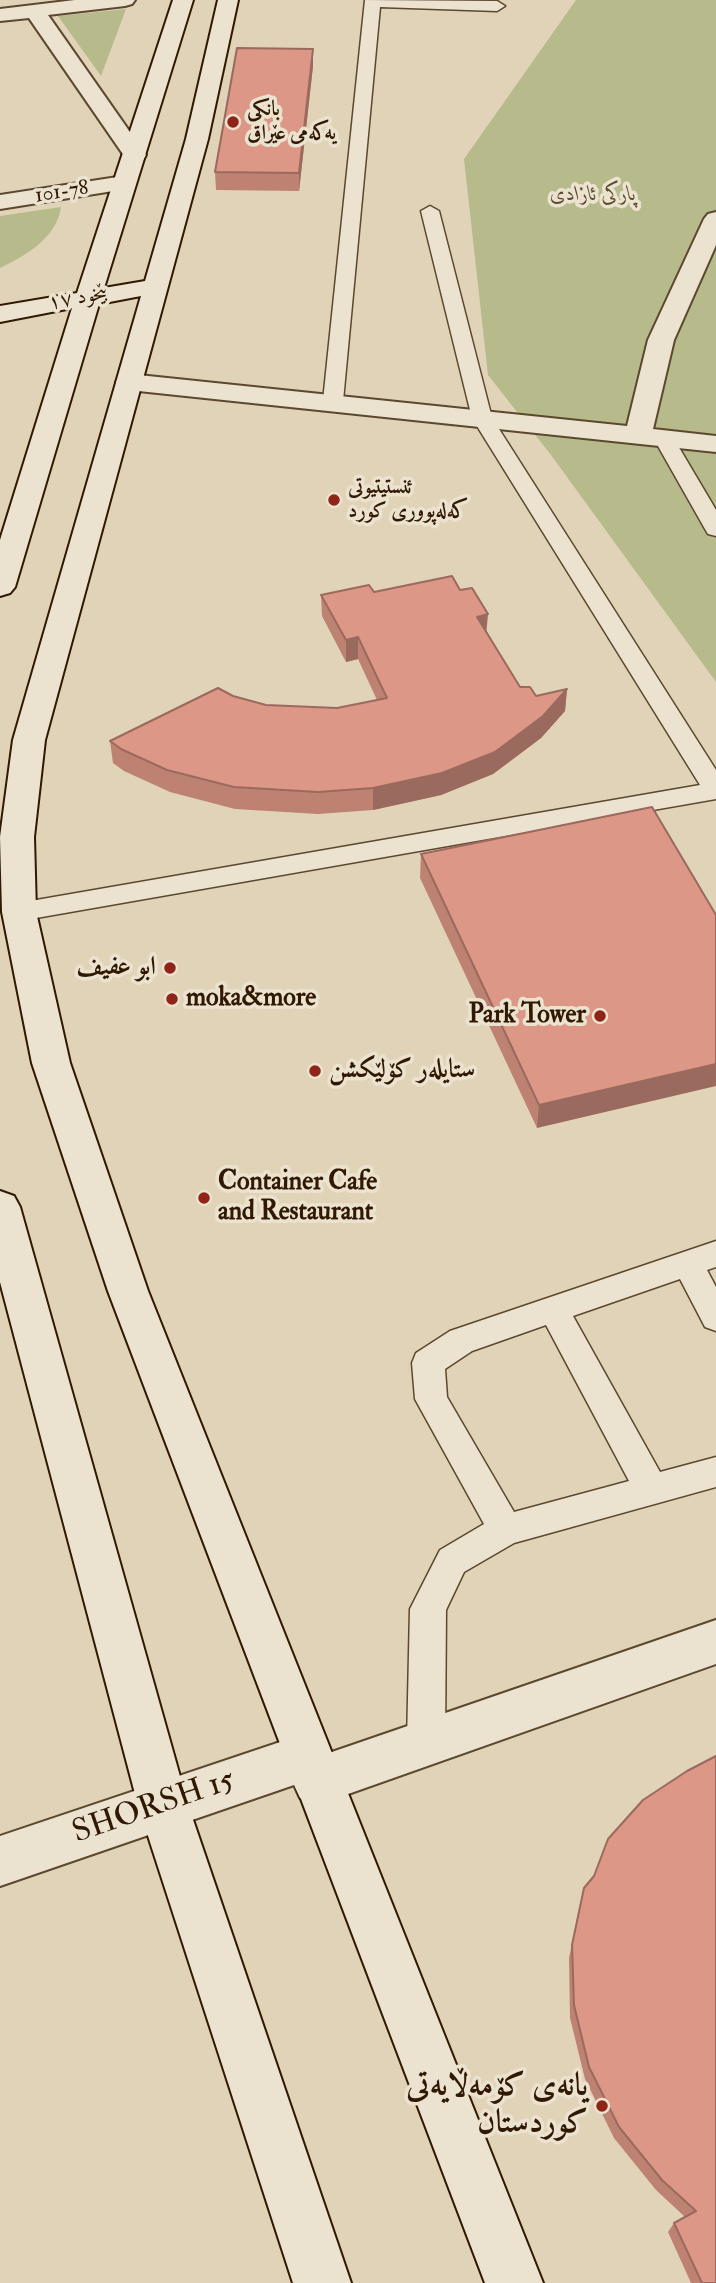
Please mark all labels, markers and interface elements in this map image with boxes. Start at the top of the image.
place label: بانکی یەکەمی عێراق [247,97,336,147]
marker: بانکی یەکەمی عێراق [225,114,241,130]
street label: 101-78 [33,176,91,210]
park label: پارکی ئازادی [550,182,636,208]
street label: بێخود ١٧ [46,281,110,317]
place label: ئنستیتیوتی کەلەپووری کورد [348,475,468,525]
marker: ئنستیتیوتی کەلەپووری کورد [326,492,342,508]
place label: ابو عفیف [76,952,156,984]
marker: ابو عفیف [162,960,178,976]
place label: moka&more [186,983,316,1015]
marker: moka&more [164,991,180,1007]
place label: Park Tower [468,1000,586,1032]
marker: Park Tower [592,1008,608,1024]
place label: ستایلەر کۆلێکشن [329,1055,475,1087]
marker: ستایلەر کۆلێکشن [307,1063,323,1079]
place label: Container Cafe and Restaurant [218,1167,377,1228]
marker: Container Cafe and Restaurant [196,1190,212,1206]
street label: SHORSH 15 [68,1762,240,1854]
place label: یانەی کۆمەڵایەتی کوردستان [406,2069,588,2144]
marker: یانەی کۆمەڵایەتی کوردستان [594,2098,610,2114]

